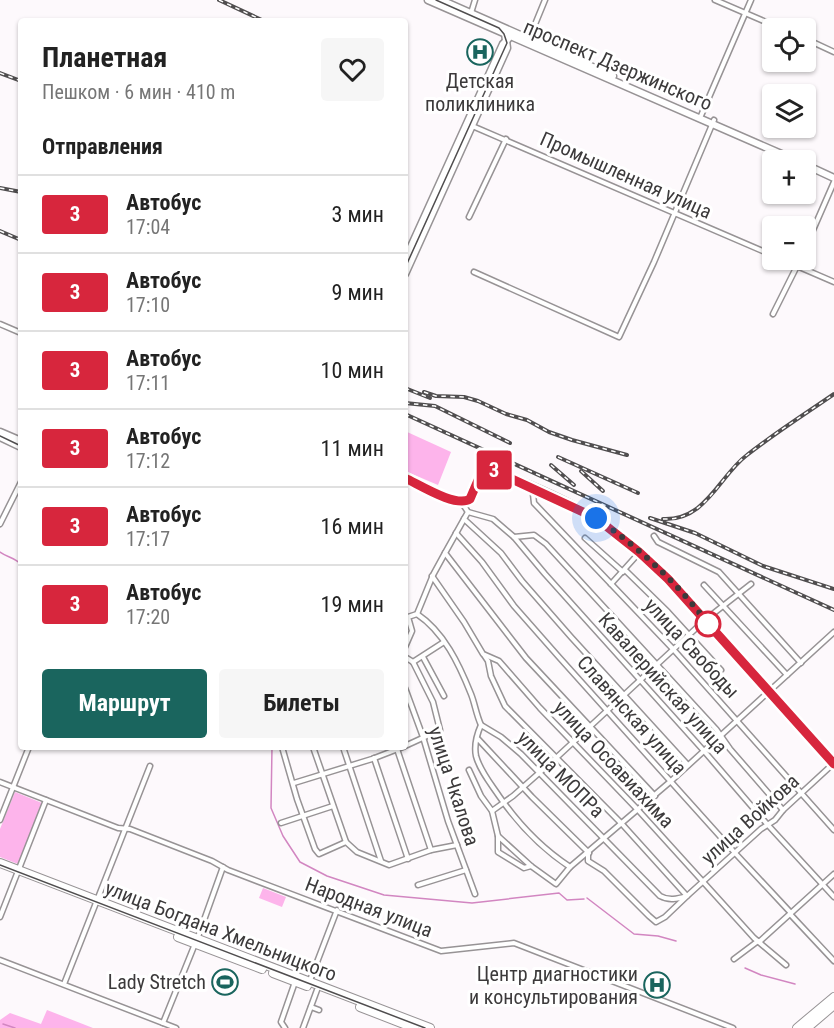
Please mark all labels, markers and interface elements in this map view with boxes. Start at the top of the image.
street label: проспект Дзержинского [520,14,716,116]
map controls [762,18,816,270]
button: locate [762,18,816,72]
hospital icon: Детская поликлиника [465,37,495,67]
button: heart [321,38,384,101]
text: Планетная [42,41,167,74]
place label: Детская поликлиника [425,69,535,116]
text: Пешком · 6 мин · 410 m [42,80,235,104]
button: layers [762,84,816,138]
street label: Промышленная улица [537,126,715,224]
text: Отправления [42,134,163,159]
button: + [762,150,816,204]
text: Автобус [126,190,201,215]
text: 3 [70,202,80,226]
text: 3 мин [331,202,384,227]
text: 17:04 [126,215,170,239]
button: − [762,216,816,270]
text: Автобус [126,268,201,293]
text: 3 [70,280,80,304]
text: 9 мин [331,280,384,305]
text: 17:10 [126,293,170,317]
text: Автобус [126,346,201,371]
text: 3 [70,358,80,382]
text: 10 мин [321,358,384,383]
text: 17:11 [126,371,170,395]
text: Автобус [126,424,201,449]
text: 3 [70,436,80,460]
text: 11 мин [321,436,384,461]
text: 17:12 [126,449,170,473]
line badge: 3 [474,450,514,490]
text: 3 [489,458,499,482]
text: Автобус [126,502,201,527]
your location [581,503,611,533]
text: 3 [70,514,80,538]
text: 16 мин [321,514,384,539]
text: 17:17 [126,527,170,551]
text: Автобус [126,580,201,605]
text: 3 [70,592,80,616]
text: 19 мин [321,592,384,617]
street label: улица Свободы [640,593,744,703]
text: 17:20 [126,605,170,629]
street label: Кавалерийская улица [593,608,733,758]
unlabelled marker [695,611,721,637]
street label: Славянская улица [572,650,692,780]
button: Маршрут [42,669,207,738]
button: Билеты [219,669,384,738]
street label: улица Осоавиахима [549,695,679,833]
street label: улица Чкалова [423,723,485,849]
street label: улица МОПРа [513,726,609,822]
street label: улица Войкова [696,769,804,869]
street label: Народная улица [302,872,436,942]
street label: улица Богдана Хмельницкого [102,876,340,986]
place label: Центр диагностики и консультирования [469,962,638,1009]
sports icon: Lady Stretch [210,967,240,997]
place label: Lady Stretch [108,970,206,994]
hospital icon: Центр диагностики и консультирования [642,970,672,1000]

